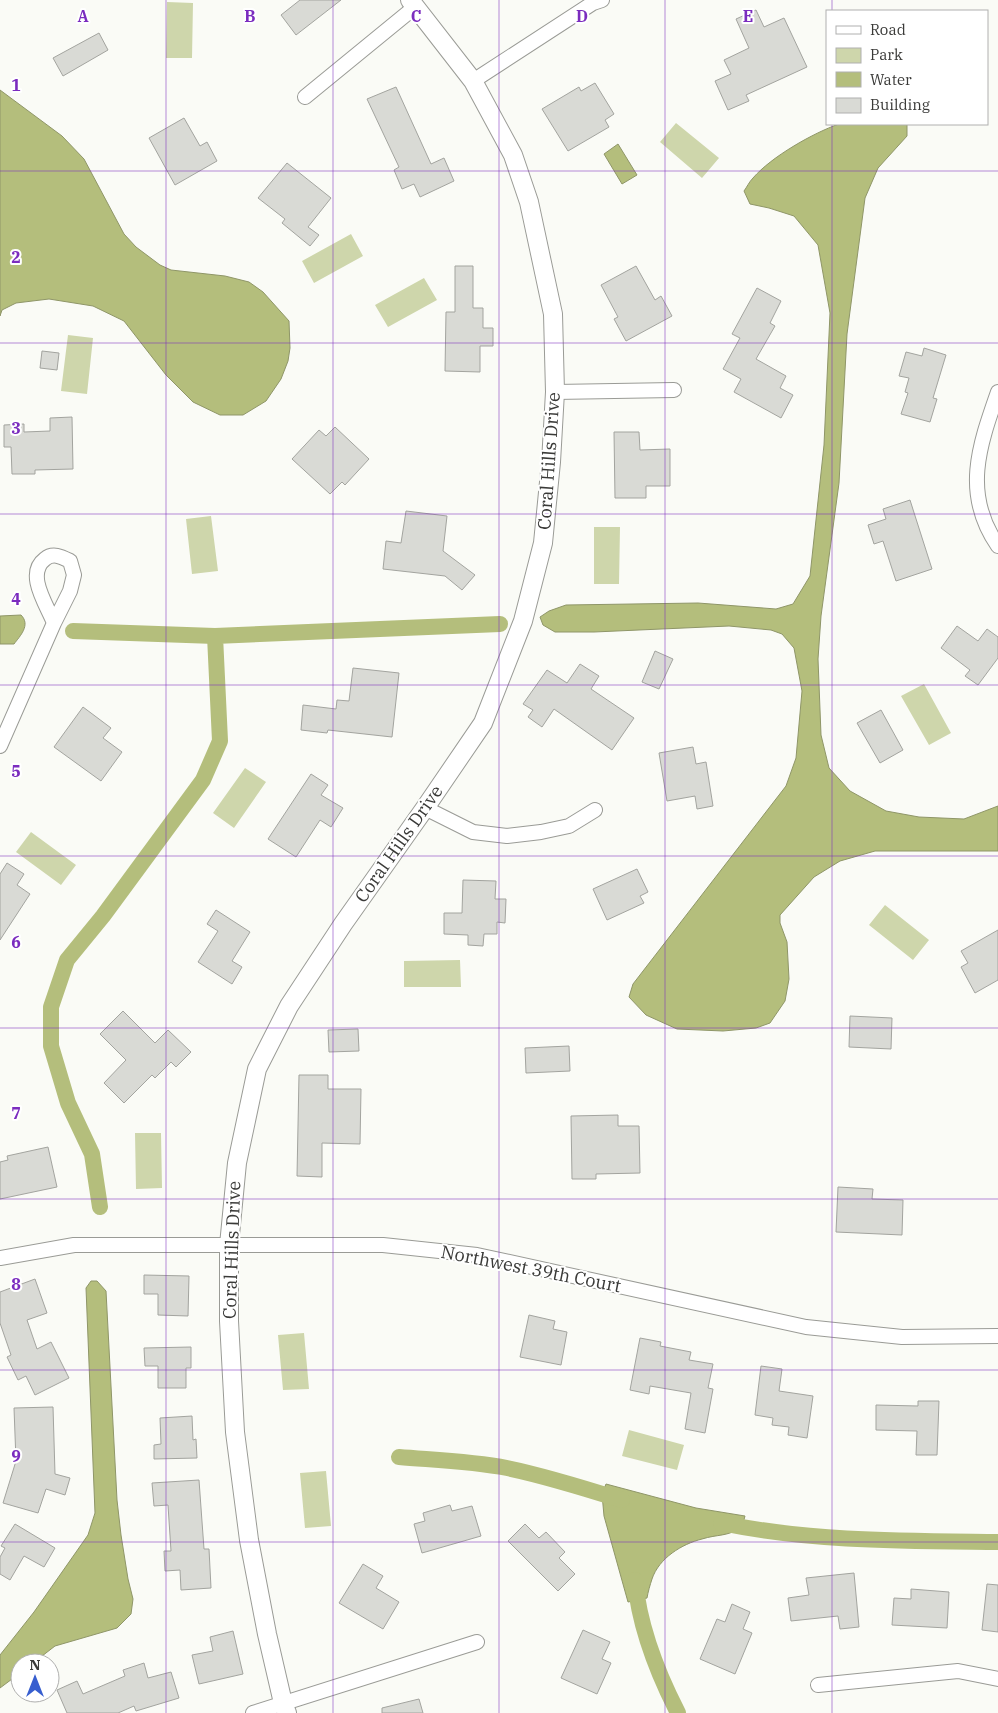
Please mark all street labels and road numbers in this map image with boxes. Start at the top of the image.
street label: Coral Hills Drive [532,391,565,531]
street label: Coral Hills Drive [350,781,448,907]
street label: Coral Hills Drive [218,1181,245,1319]
street label: Northwest 39th Court [439,1240,623,1297]

